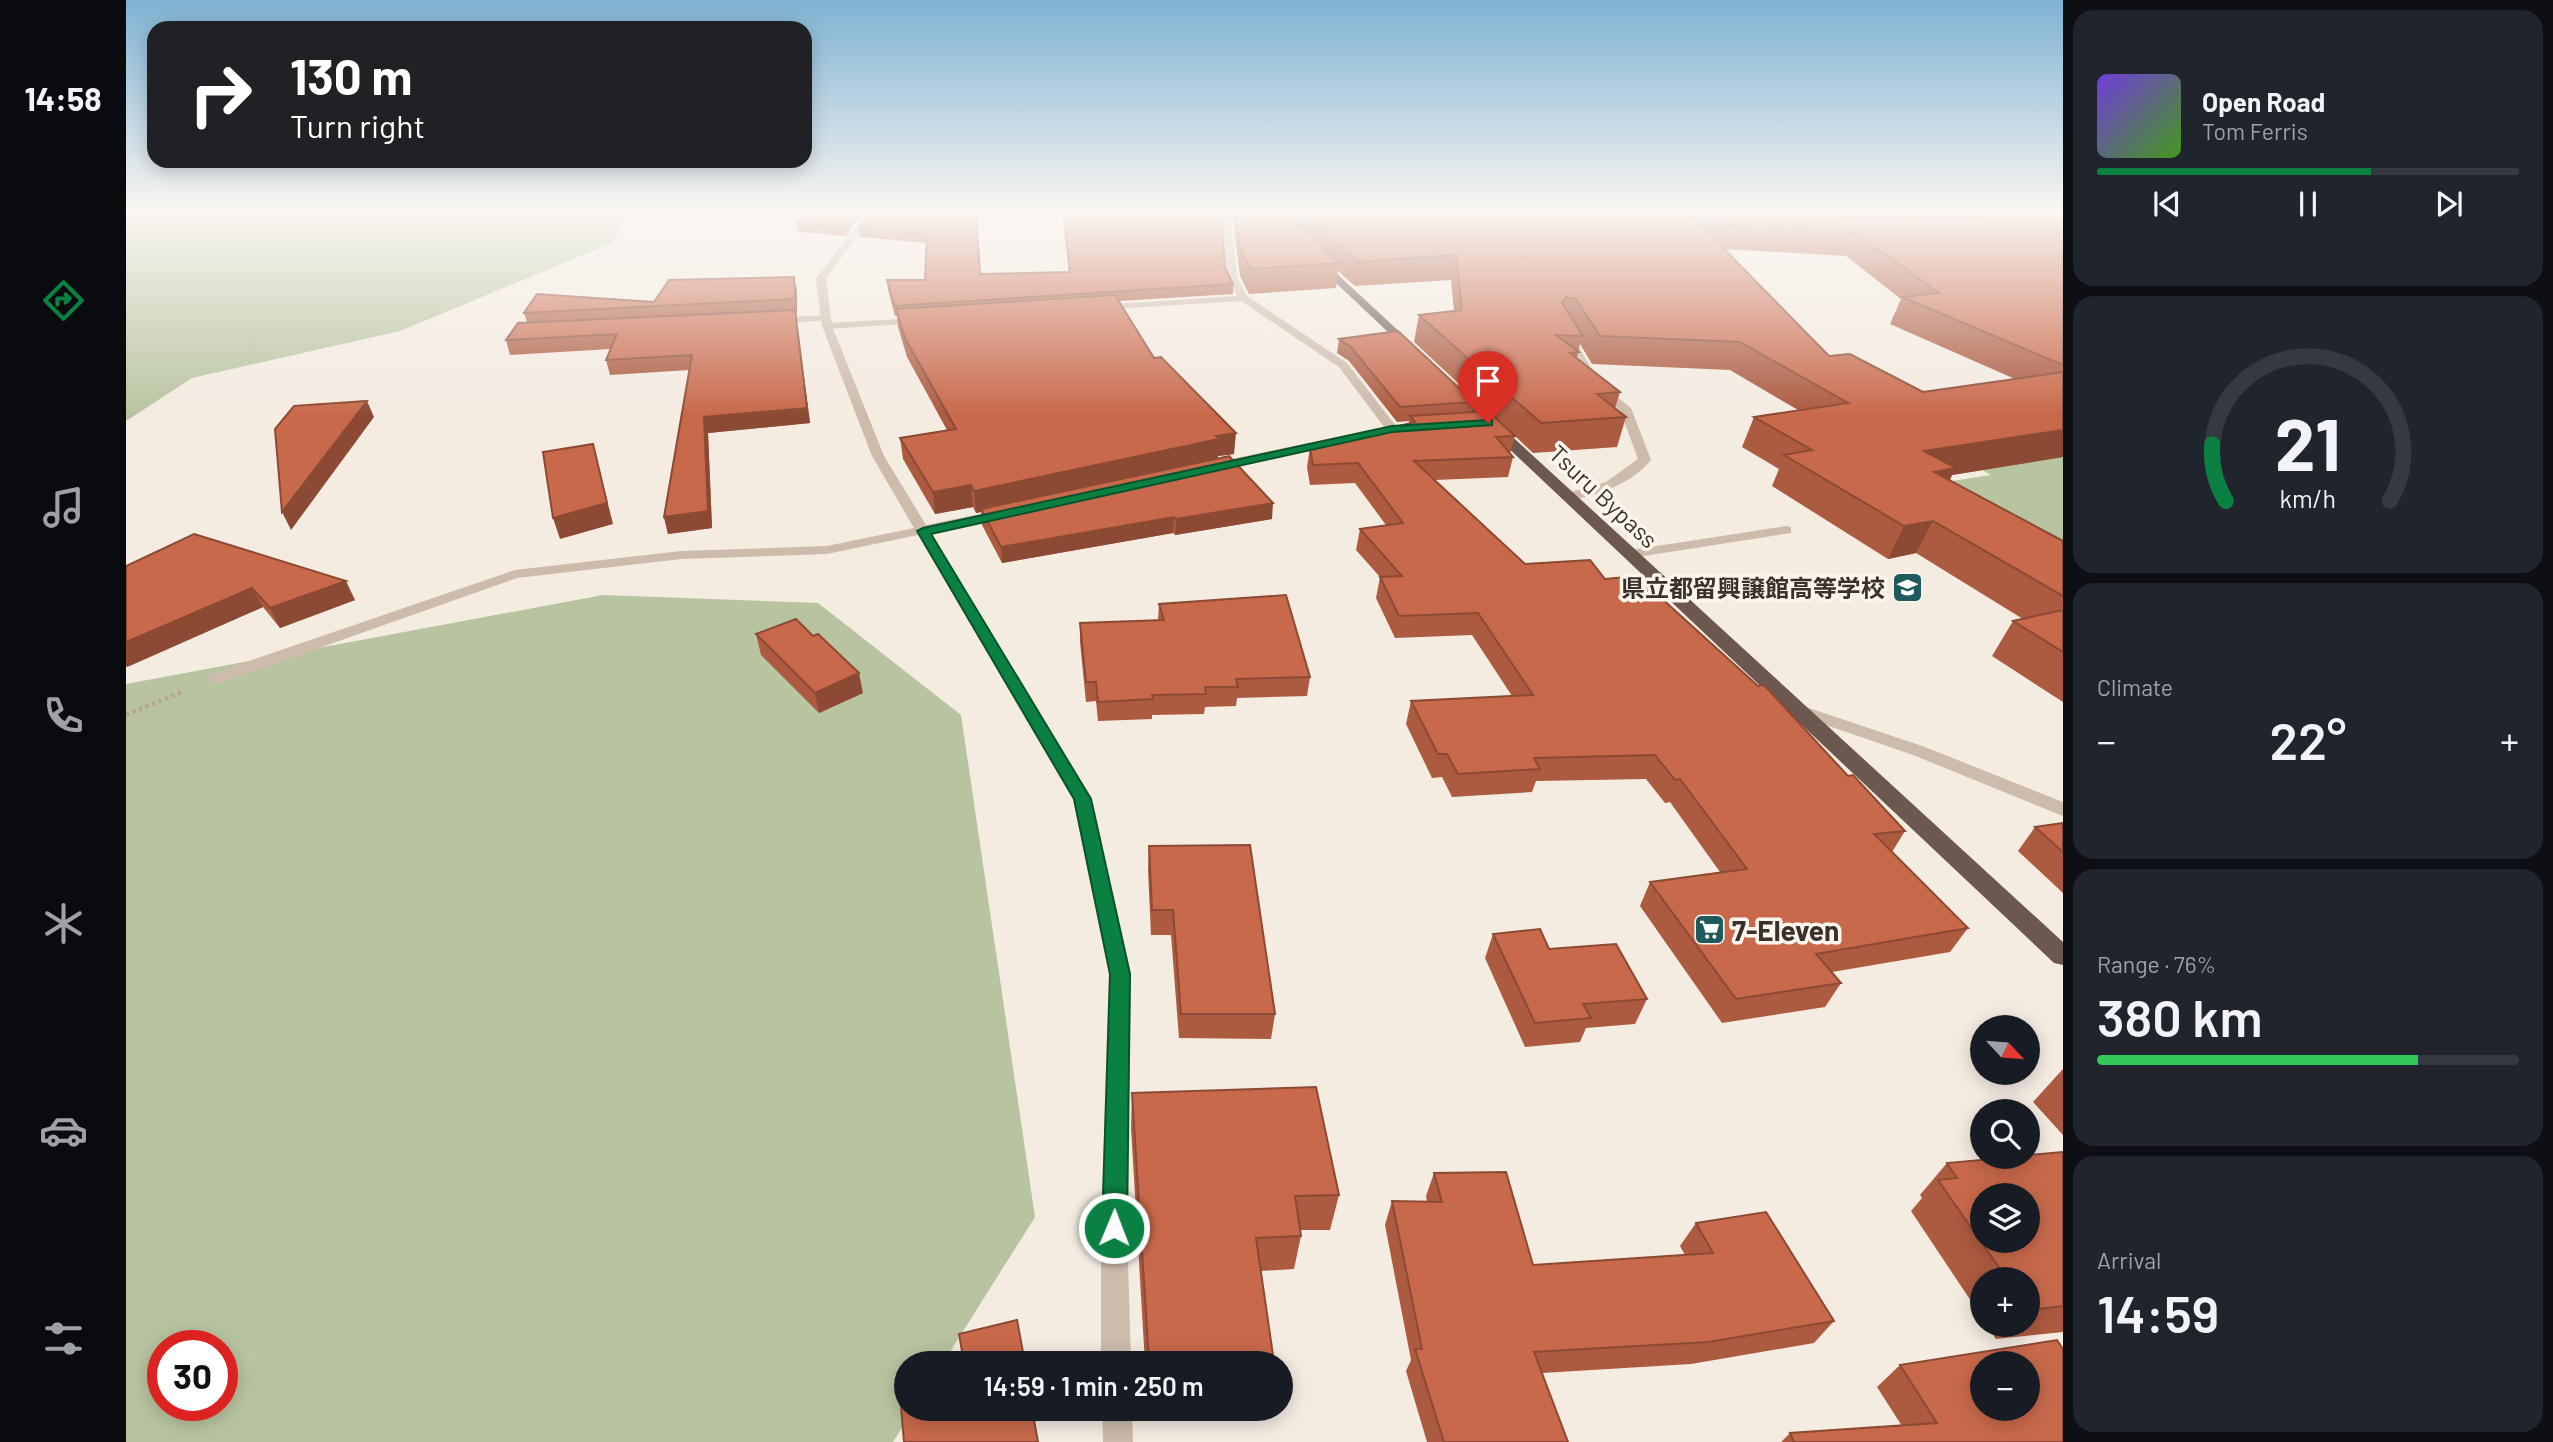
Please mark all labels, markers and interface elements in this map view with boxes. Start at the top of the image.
text: 130 m [290,46,412,105]
icon: right [175,49,266,140]
text: 14:58 [25,79,101,117]
text: Open Road [2202,86,2325,117]
text: Turn right [290,106,425,144]
text: Tom Ferris [2202,117,2308,145]
icon: previous [2148,185,2186,223]
icon: pause [2289,185,2327,223]
icon: next [2430,185,2468,223]
icon: directions [39,276,88,325]
pin [1458,351,1518,423]
icon: arrive [1469,362,1507,400]
text: 21 [2275,398,2341,486]
street label: Tsuru Bypass [1544,439,1664,553]
text: km/h [2280,482,2336,512]
icon: music [39,483,88,532]
school or university icon: 県立都留興譲館高等学校 [1891,570,1925,604]
place label: 県立都留興譲館高等学校 [1621,573,1885,602]
text: Climate [2097,673,2173,701]
icon: phone [39,691,88,740]
text: 22° [2270,708,2346,770]
text: − [2097,717,2116,763]
text: + [2500,717,2519,763]
icon: climate [39,899,88,948]
supermarket icon: 7-Eleven [1692,913,1726,947]
place label: 7-Eleven [1732,913,1839,947]
text: Range · 76% [2097,950,2216,978]
text: 380 km [2097,985,2263,1047]
north arrow [1970,1015,2040,1085]
map controls [1970,1015,2040,1421]
button: search [1970,1099,2040,1169]
icon: car [39,1106,88,1155]
button: layers [1970,1183,2040,1253]
position arrow [1077,1191,1151,1265]
text: Arrival [2097,1246,2161,1274]
button: + [1970,1267,2040,1337]
text: 14:59 [2097,1281,2219,1343]
icon: filters [39,1314,88,1363]
speed limit sign: 30 [147,1330,238,1421]
button: − [1970,1351,2040,1421]
text: 14:59 · 1 min · 250 m [984,1370,1204,1401]

